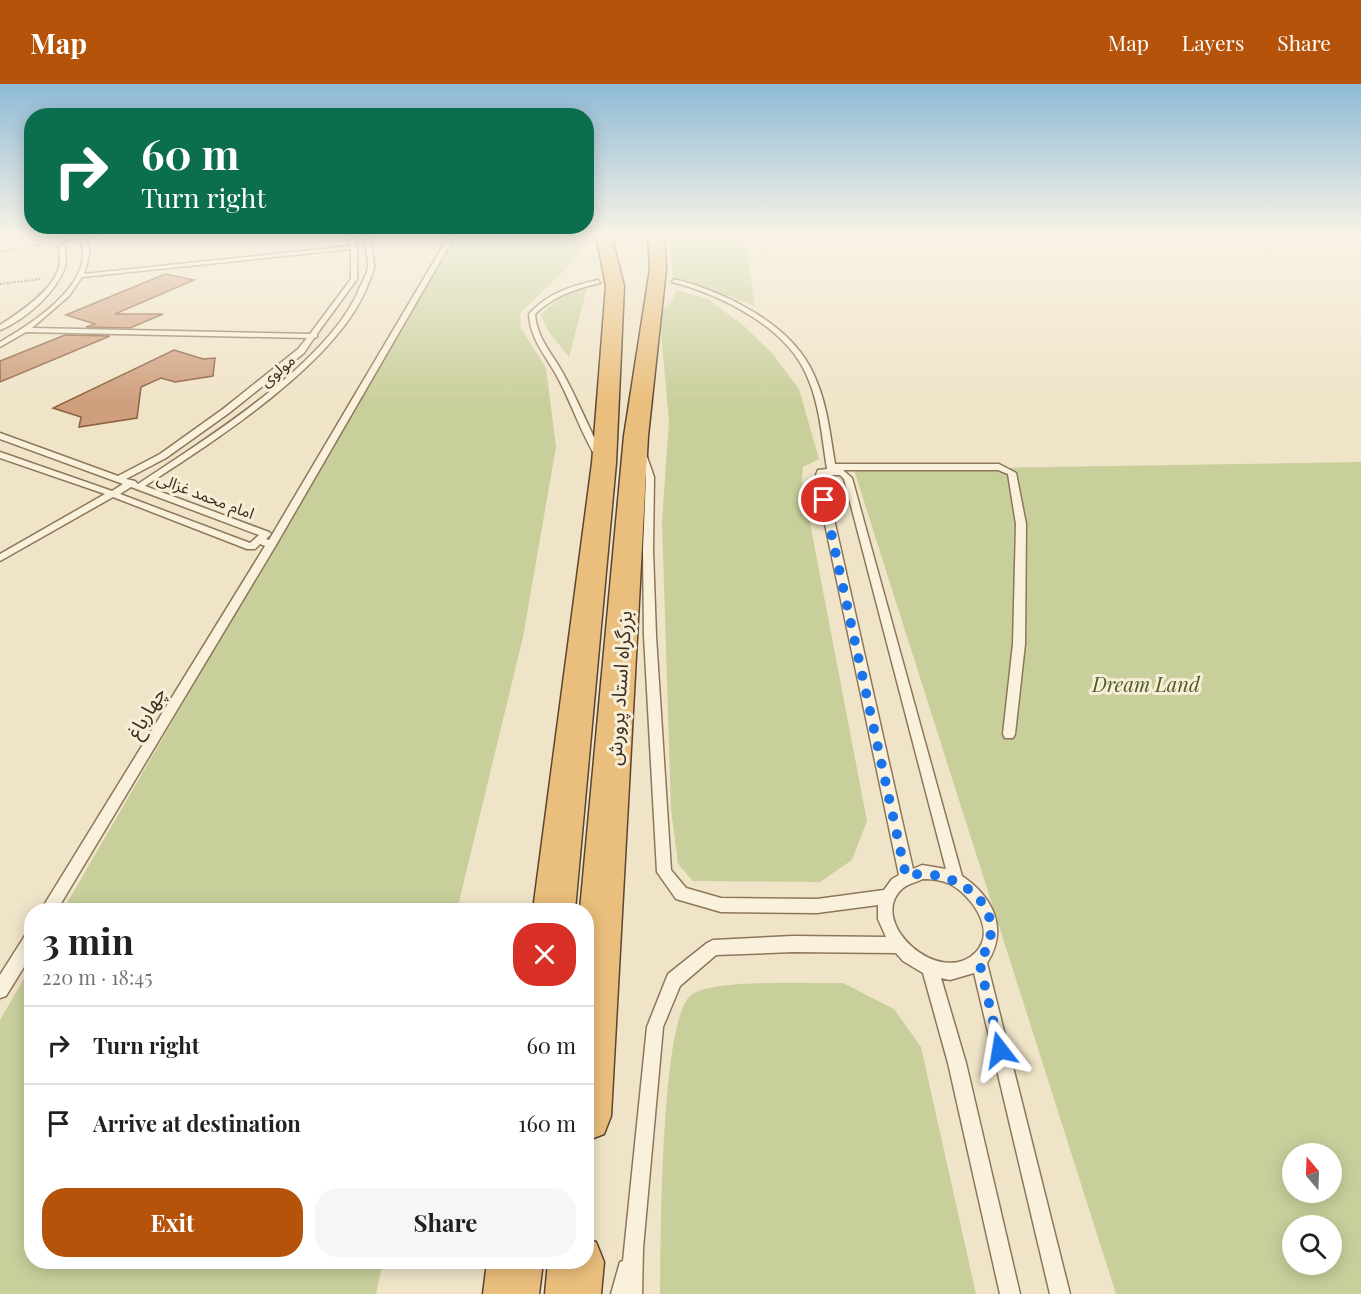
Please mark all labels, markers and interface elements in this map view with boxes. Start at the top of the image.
text: Map [30,24,87,61]
text: Map [1108,28,1149,56]
text: Layers [1182,28,1244,56]
text: Share [1277,28,1331,56]
text: 60 m [141,125,239,181]
icon: right [42,132,120,210]
text: Turn right [141,179,266,215]
street label: مولوی [255,349,299,391]
street label: امام محمد غزالی [153,467,258,526]
pin [798,474,849,525]
icon: arrive [807,483,840,516]
street label: بزرگراه استاد پرورش [599,610,638,767]
park label: Dream Land [1091,670,1201,697]
street label: چهارباغ [119,681,174,744]
text: 3 min [42,916,134,964]
button: close [513,923,576,986]
text: 220 m · 18:45 [42,963,152,990]
position arrow [968,1018,1032,1082]
icon: right [42,1029,75,1062]
text: Turn right [93,1030,199,1060]
text: 60 m [526,1030,576,1060]
icon: arrive [42,1107,75,1140]
text: Arrive at destination [93,1108,301,1138]
text: 160 m [518,1108,576,1138]
north arrow [1282,1143,1342,1203]
map controls [1282,1143,1342,1275]
button: Exit [42,1188,303,1257]
button: Share [315,1188,576,1257]
button: search [1282,1215,1342,1275]

